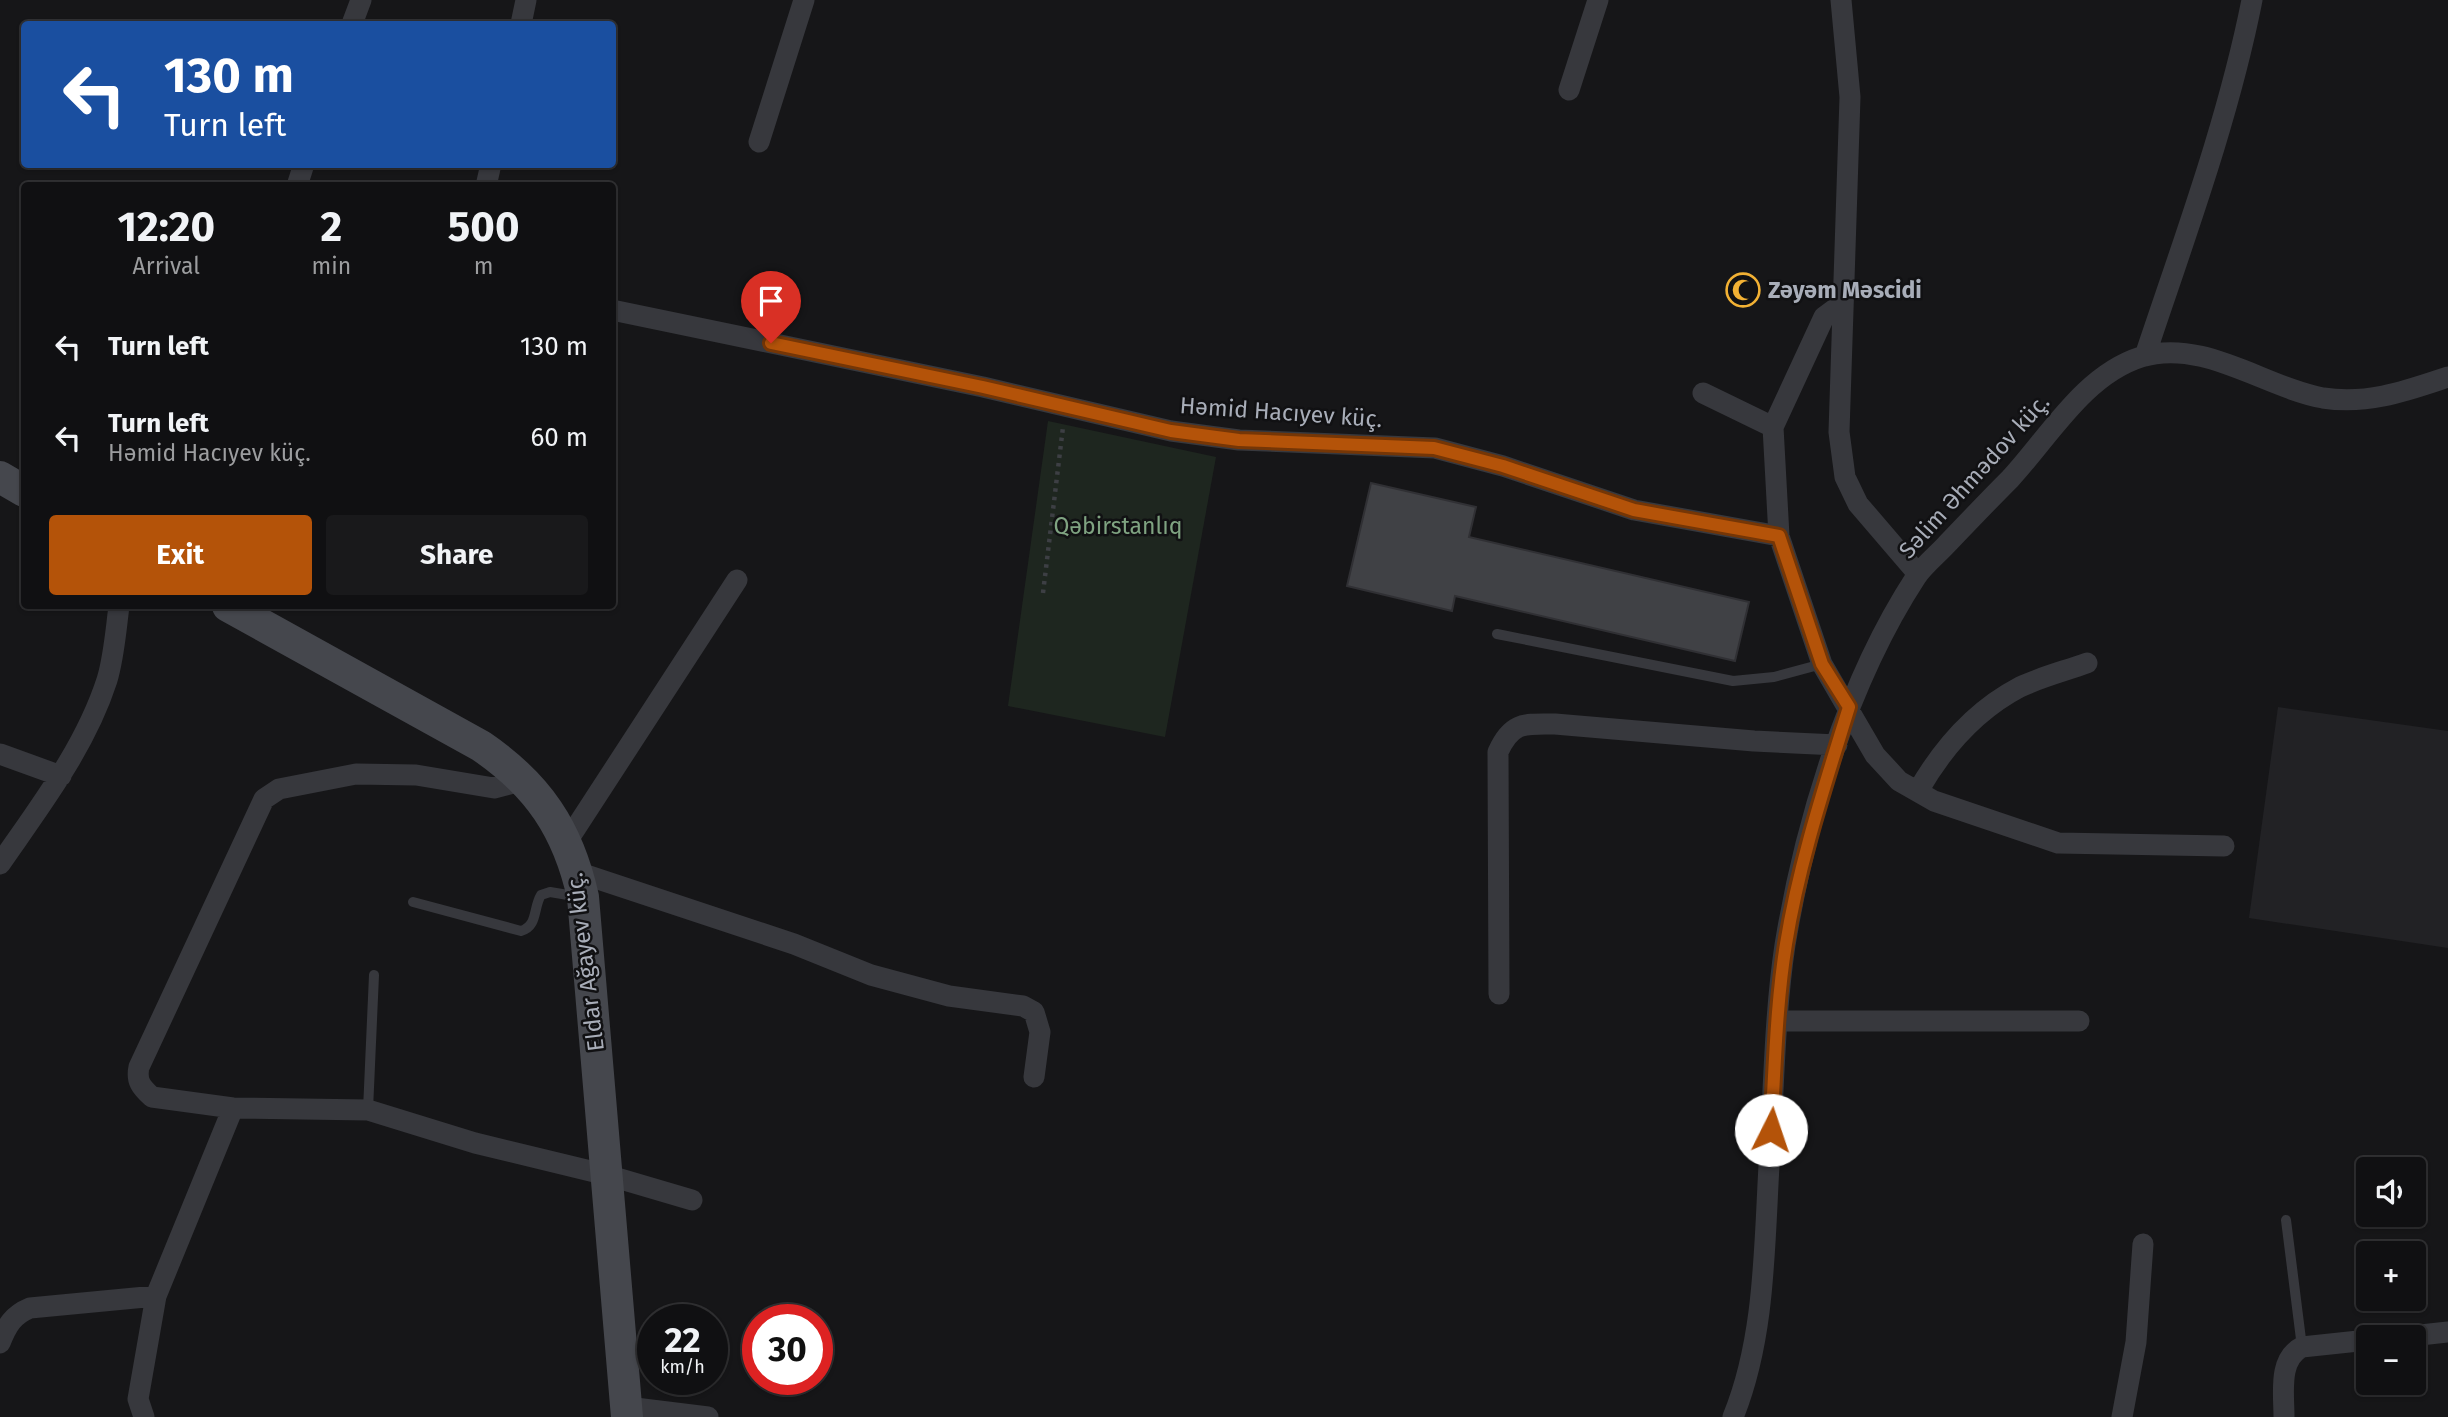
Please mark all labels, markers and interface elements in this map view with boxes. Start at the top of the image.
text: 130 m [164,46,294,105]
icon: left [49,49,140,140]
text: Turn left [164,106,286,144]
text: 12:20 [118,202,215,252]
text: 2 [321,202,342,252]
text: 500 [448,202,519,252]
text: Arrival [133,252,200,280]
text: min [312,252,351,280]
text: m [474,252,494,280]
pin [741,271,801,343]
mosque icon: Zəyəm Məscidi [1724,271,1762,309]
place label: Zəyəm Məscidi [1768,276,1922,304]
icon: arrive [752,282,790,320]
icon: left [49,328,87,366]
text: Turn left [108,331,209,362]
text: 130 m [520,331,588,362]
street label: Səlim Əhmədov küç. [1893,388,2055,564]
street label: Həmid Hacıyev küç. [1179,391,1383,433]
text: Turn left [108,408,209,439]
icon: left [49,419,87,457]
text: 60 m [530,422,588,453]
text: Həmid Hacıyev küç. [108,439,311,467]
park label: Qəbirstanlıq [1053,512,1183,540]
button: Exit [49,515,312,595]
button: Share [326,515,588,595]
street label: Eldar Ağayev küç. [560,871,610,1053]
position arrow [1734,1093,1808,1167]
map controls [2356,1157,2426,1395]
button: sound [2356,1157,2426,1227]
button: + [2356,1241,2426,1311]
speed limit sign: 30 [742,1304,833,1395]
text: 22 [664,1319,701,1361]
button: − [2356,1325,2426,1395]
text: km/h [660,1356,705,1378]

